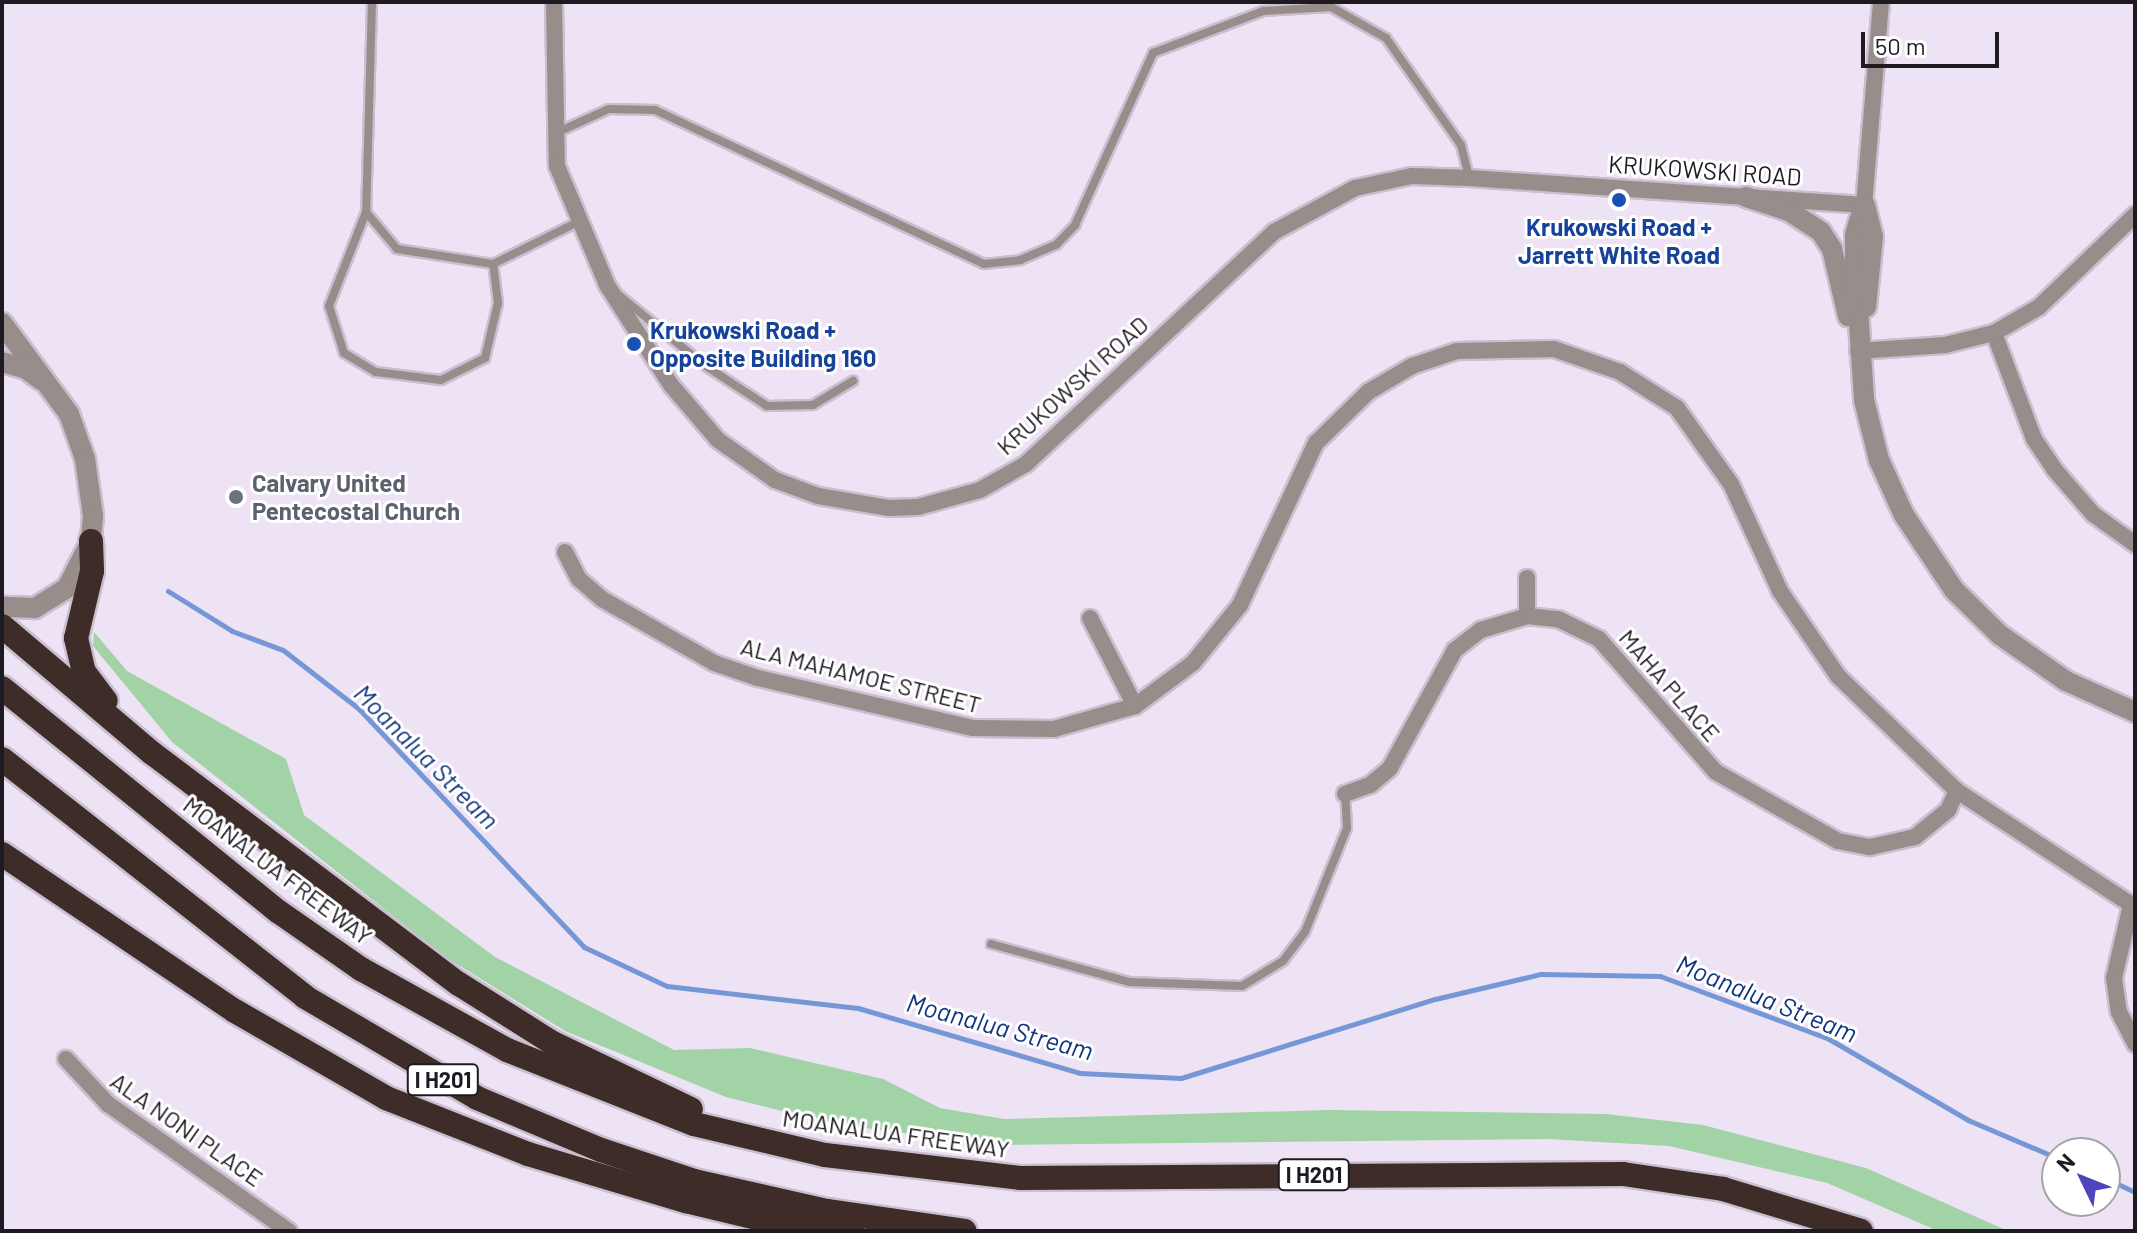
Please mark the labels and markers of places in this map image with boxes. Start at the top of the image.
marker: Krukowski Road + Jarrett White Road [1610,191,1628,209]
place label: Krukowski Road + Jarrett White Road [1518,213,1720,269]
place label: Krukowski Road + Opposite Building 160 [650,316,876,372]
marker: Krukowski Road + Opposite Building 160 [625,335,643,353]
place label: Calvary United Pentecostal Church [252,469,460,525]
marker: Calvary United Pentecostal Church [227,488,245,506]

